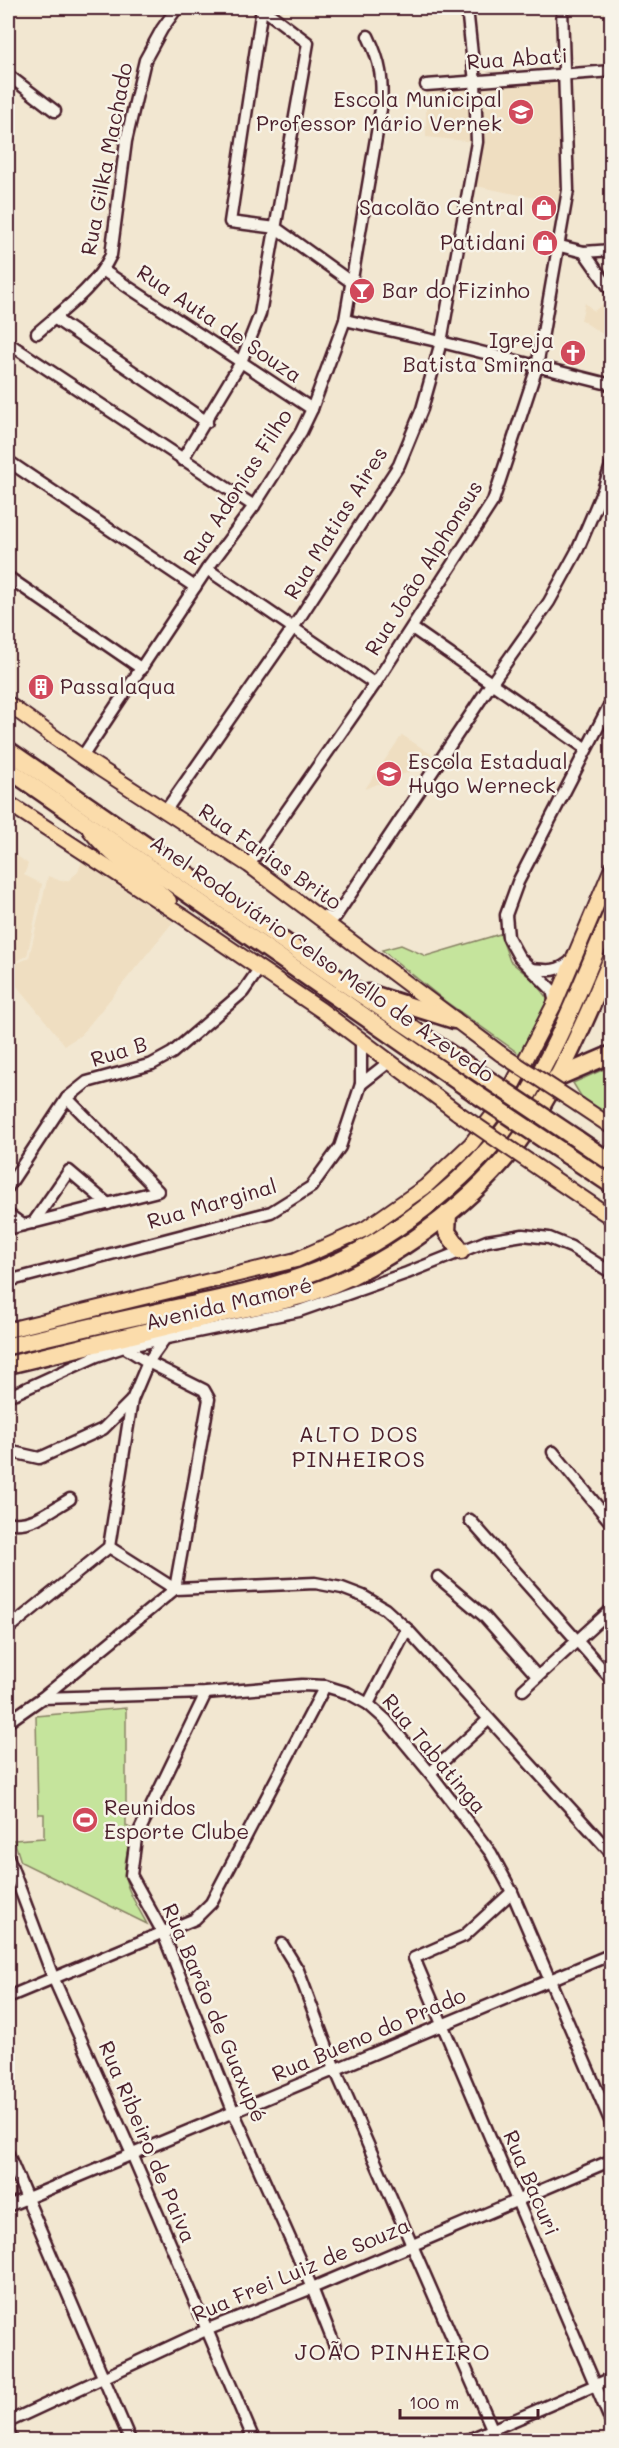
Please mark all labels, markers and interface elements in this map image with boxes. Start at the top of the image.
street label: Rua Abati [465,40,568,75]
street label: Rua Gilka Machado [74,60,137,257]
place label: Escola Municipal Professor Mário Vernek [256,85,502,136]
school or university icon: Escola Municipal Professor Mário Vernek [506,97,536,127]
place label: Sacolão Central [359,193,524,220]
shop icon: Sacolão Central [529,193,559,223]
place label: Patidani [440,228,526,255]
shop icon: Patidani [530,228,560,258]
street label: Rua Auta de Souza [132,257,308,388]
bar icon: Bar do Fizinho [347,276,377,306]
place label: Bar do Fizinho [382,276,530,303]
place label: Igreja Batista Smirna [403,326,554,377]
church icon: Igreja Batista Smirna [558,338,588,368]
street label: Rua Adonias Filho [176,403,297,569]
street label: Rua Matias Aires [277,441,393,604]
street label: Rua João Alphonsus [358,475,488,660]
building icon: Passalaqua [26,672,56,702]
place label: Passalaqua [60,672,176,699]
place label: Escola Estadual Hugo Werneck [408,747,568,798]
school or university icon: Escola Estadual Hugo Werneck [374,759,404,789]
street label: Rua Farias Brito [194,796,348,915]
street label: Anel Rodoviário Celso Mello de Azevedo [146,828,500,1088]
street label: Rua B [87,1029,150,1072]
street label: Rua Marginal [144,1171,280,1234]
street label: Avenida Mamoré [143,1270,315,1335]
district label: ALTO DOS PINHEIROS [292,1419,426,1473]
street label: Rua Tabatinga [377,1687,493,1819]
place label: Reunidos Esporte Clube [104,1793,249,1844]
sports icon: Reunidos Esporte Clube [70,1805,100,1835]
street label: Rua Barão de Guaxupé [157,1899,274,2126]
street label: Rua Bueno do Prado [268,1981,469,2087]
street label: Rua Ribeiro de Paiva [94,2036,203,2246]
street label: Rua Bacuri [498,2126,567,2239]
street label: Rua Frei Luiz de Souza [187,2210,413,2327]
district label: JOÃO PINHEIRO [295,2337,491,2366]
scale bar [400,2382,538,2420]
text: 100 m [409,2390,459,2414]

